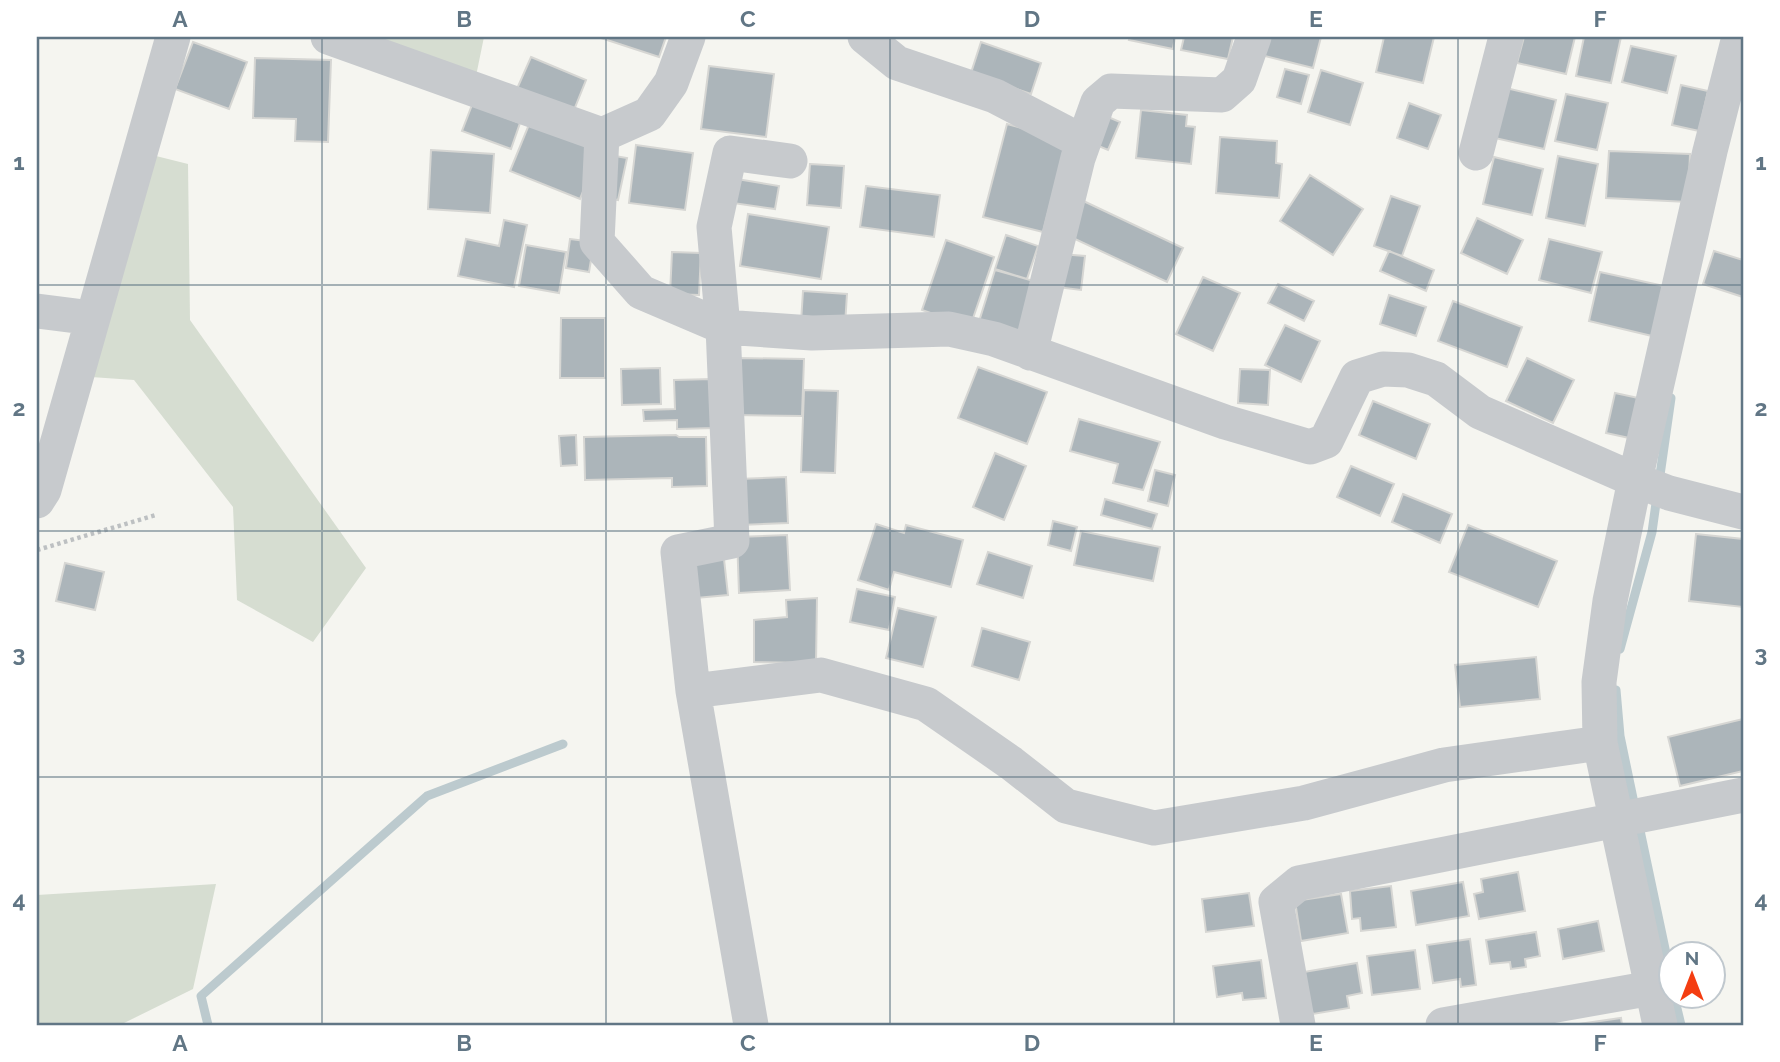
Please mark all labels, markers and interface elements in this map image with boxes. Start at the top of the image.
text: A [172,5,188,32]
text: B [456,5,472,32]
text: C [740,5,756,32]
text: D [1024,5,1040,32]
text: E [1309,5,1323,32]
text: F [1593,5,1607,32]
text: 1 [13,148,25,175]
text: 1 [1755,148,1767,175]
text: 2 [13,394,25,421]
text: 2 [1755,394,1767,421]
text: 3 [13,640,25,667]
text: 3 [1755,640,1767,667]
text: 4 [12,886,26,913]
text: 4 [1754,886,1768,913]
north arrow [1658,940,1728,1010]
text: N [1685,947,1699,969]
text: A [172,1029,188,1056]
text: B [456,1029,472,1056]
text: C [740,1029,756,1056]
text: D [1024,1029,1040,1056]
text: E [1309,1029,1323,1056]
text: F [1593,1029,1607,1056]

